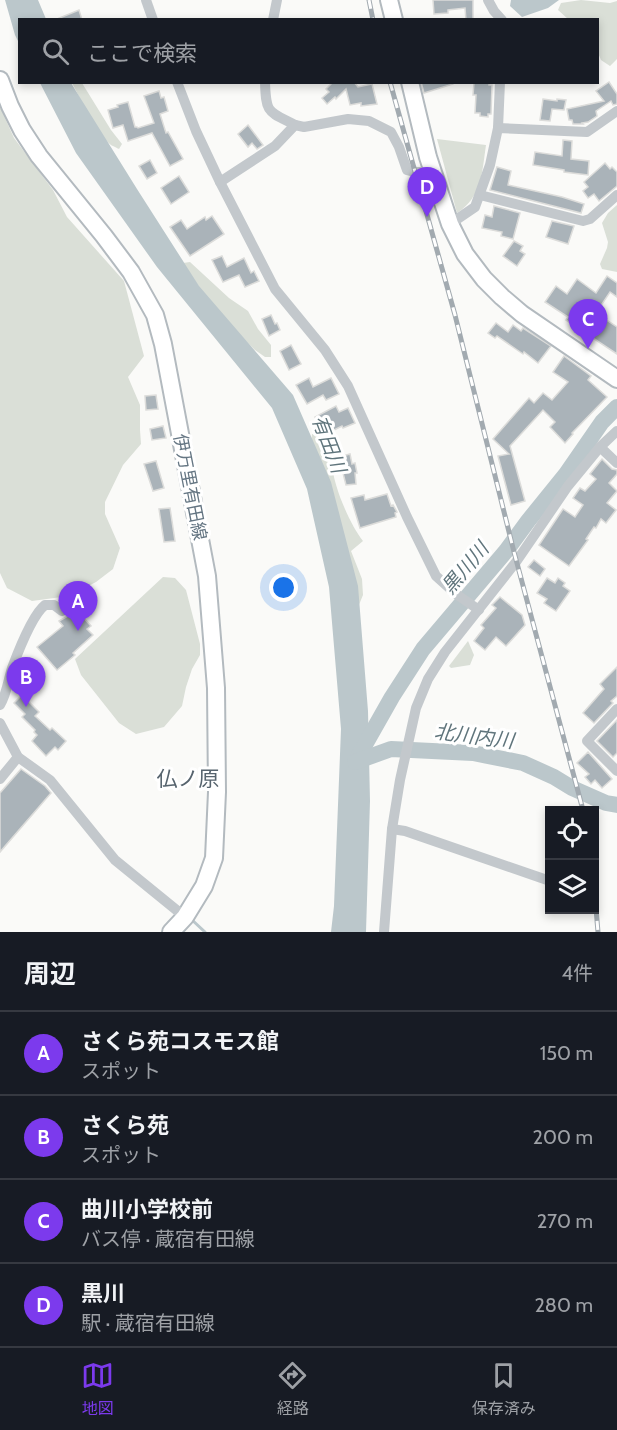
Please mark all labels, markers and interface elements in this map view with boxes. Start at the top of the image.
search box [18,18,599,84]
icon: search [39,35,72,68]
text: ここで検索 [87,40,197,67]
pin: D [408,168,446,217]
pin: C [568,300,608,349]
water label: 有田川 [307,412,352,478]
street label: 伊万里有田線 [169,432,211,542]
water label: 黒川川 [437,536,495,599]
your location [269,573,298,602]
pin: A [58,582,98,631]
pin: B [6,658,46,707]
water label: 北川内川 [433,719,517,753]
district label: 仏ノ原 [157,766,220,791]
map controls [545,806,599,914]
button: locate [545,806,599,860]
button: layers [545,860,599,914]
text: 周辺 [24,958,76,990]
text: 4件 [561,961,593,985]
text: さくら苑コスモス館 [81,1028,279,1055]
text: A [37,1041,50,1065]
text: 150 m [540,1041,593,1065]
text: スポット [81,1059,161,1083]
text: さくら苑 [81,1112,169,1139]
text: B [37,1125,50,1149]
text: 200 m [533,1125,593,1149]
text: スポット [81,1143,161,1167]
text: 曲川小学校前 [81,1196,213,1223]
text: C [37,1209,50,1233]
text: 270 m [537,1209,593,1233]
text: バス停 · 蔵宿有田線 [81,1227,255,1251]
text: 黒川 [81,1280,125,1307]
text: D [36,1293,51,1317]
text: 280 m [534,1293,593,1317]
text: 駅 · 蔵宿有田線 [81,1311,215,1335]
tab: 地図 [81,1359,114,1419]
tab: 経路 [276,1359,309,1419]
tab: 保存済み [472,1359,536,1419]

